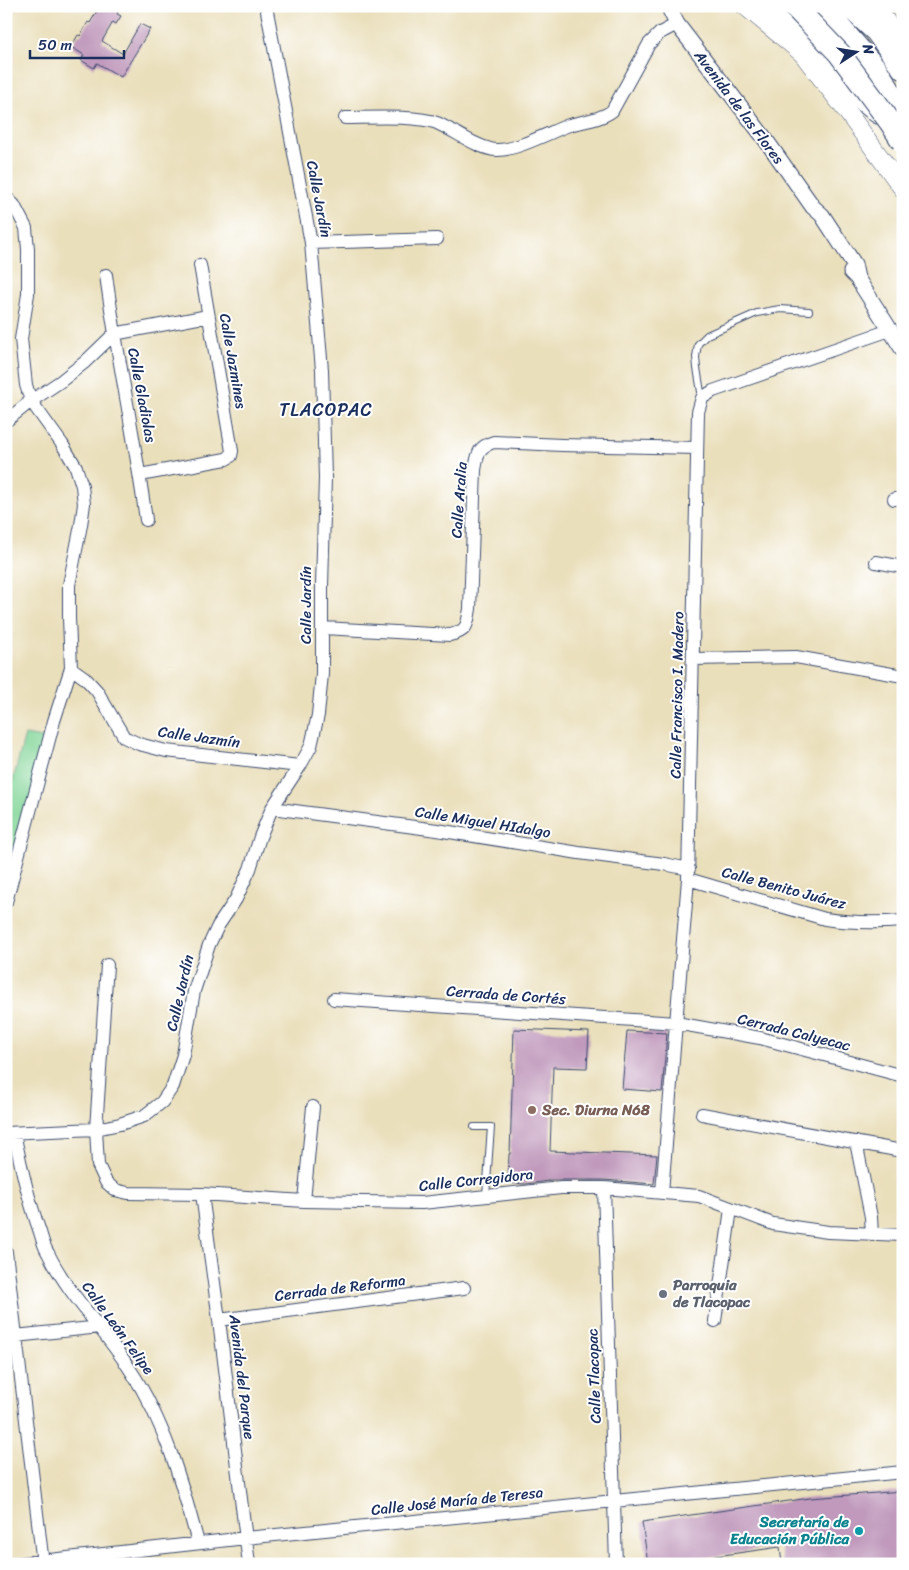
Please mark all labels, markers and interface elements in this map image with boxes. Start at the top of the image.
scale bar [30,28,124,60]
north arrow [832,28,882,78]
text: 50 m [38,32,73,58]
text: N [855,41,882,57]
street label: Avenida de las Flores [687,44,791,170]
street label: Calle Jardín [299,158,339,240]
street label: Calle Jazmines [212,311,254,412]
street label: Calle Gladiolas [120,345,164,445]
district label: TLACOPAC [279,394,373,426]
street label: Calle Aralia [443,460,475,539]
street label: Calle Jardín [293,566,319,644]
street label: Calle Francisco I. Madero [663,611,691,779]
street label: Calle Jazmín [156,718,242,756]
street label: Calle Miguel HIdalgo [413,798,553,846]
street label: Calle Benito Juárez [719,859,850,917]
street label: Calle Jardín [159,952,201,1034]
street label: Cerrada de Cortés [445,978,567,1012]
street label: Cerrada Calyecac [735,1005,854,1059]
place label: Sec. Diurna N68 [541,1097,651,1123]
marker: Sec. Diurna N68 [526,1104,538,1116]
street label: Calle Corregidora [418,1161,535,1199]
street label: Cerrada de Reforma [273,1267,407,1309]
place label: Parroquia de Tlacopac [673,1272,751,1315]
street label: Calle León Felipe [75,1276,161,1380]
marker: Parroquia de Tlacopac [657,1288,669,1300]
street label: Avenida del Parque [221,1312,263,1441]
street label: Calle Tlacopac [579,1328,609,1424]
street label: Calle José María de Teresa [370,1479,545,1523]
place label: Secretaría de Educación Pública [730,1509,849,1552]
marker: Secretaría de Educación Pública [853,1525,865,1537]

